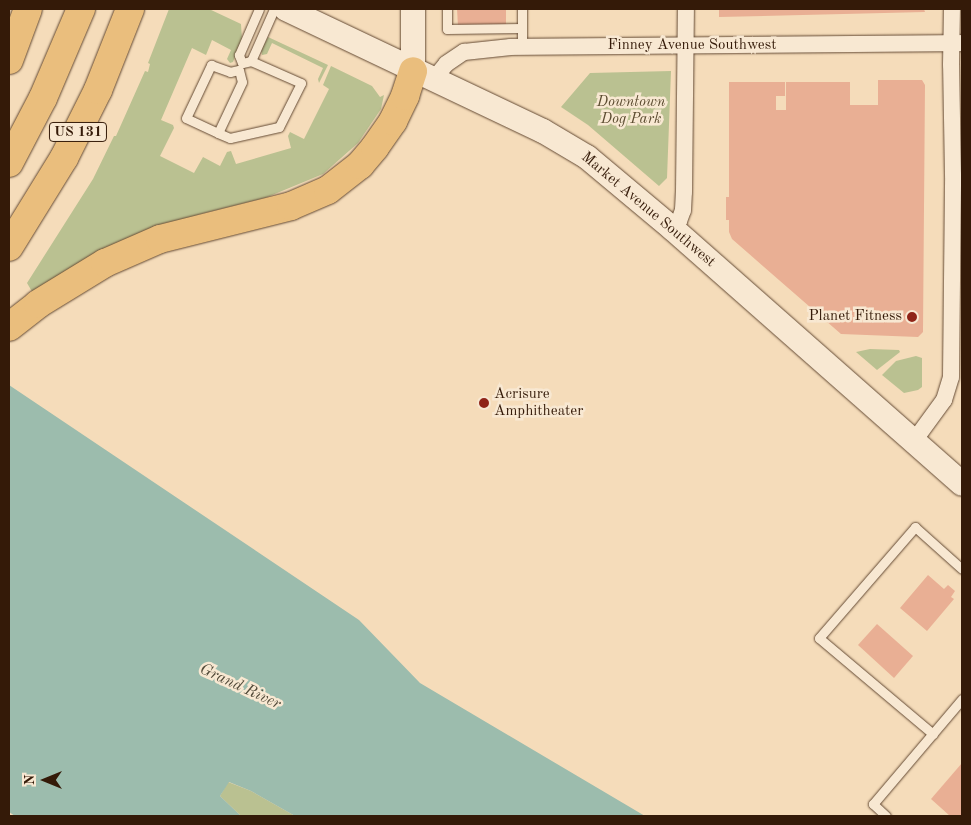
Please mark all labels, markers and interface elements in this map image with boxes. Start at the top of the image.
street label: Finney Avenue Southwest [607,37,777,55]
park label: Downtown Dog Park [597,93,665,128]
road number: US 131 [48,120,108,144]
street label: Market Avenue Southwest [577,149,719,271]
place label: Planet Fitness [808,308,902,326]
marker: Planet Fitness [906,311,918,323]
place label: Acrisure Amphitheater [494,385,583,420]
marker: Acrisure Amphitheater [478,397,490,409]
water label: Grand River [196,660,284,714]
north arrow [20,755,70,805]
text: N [23,775,37,785]

